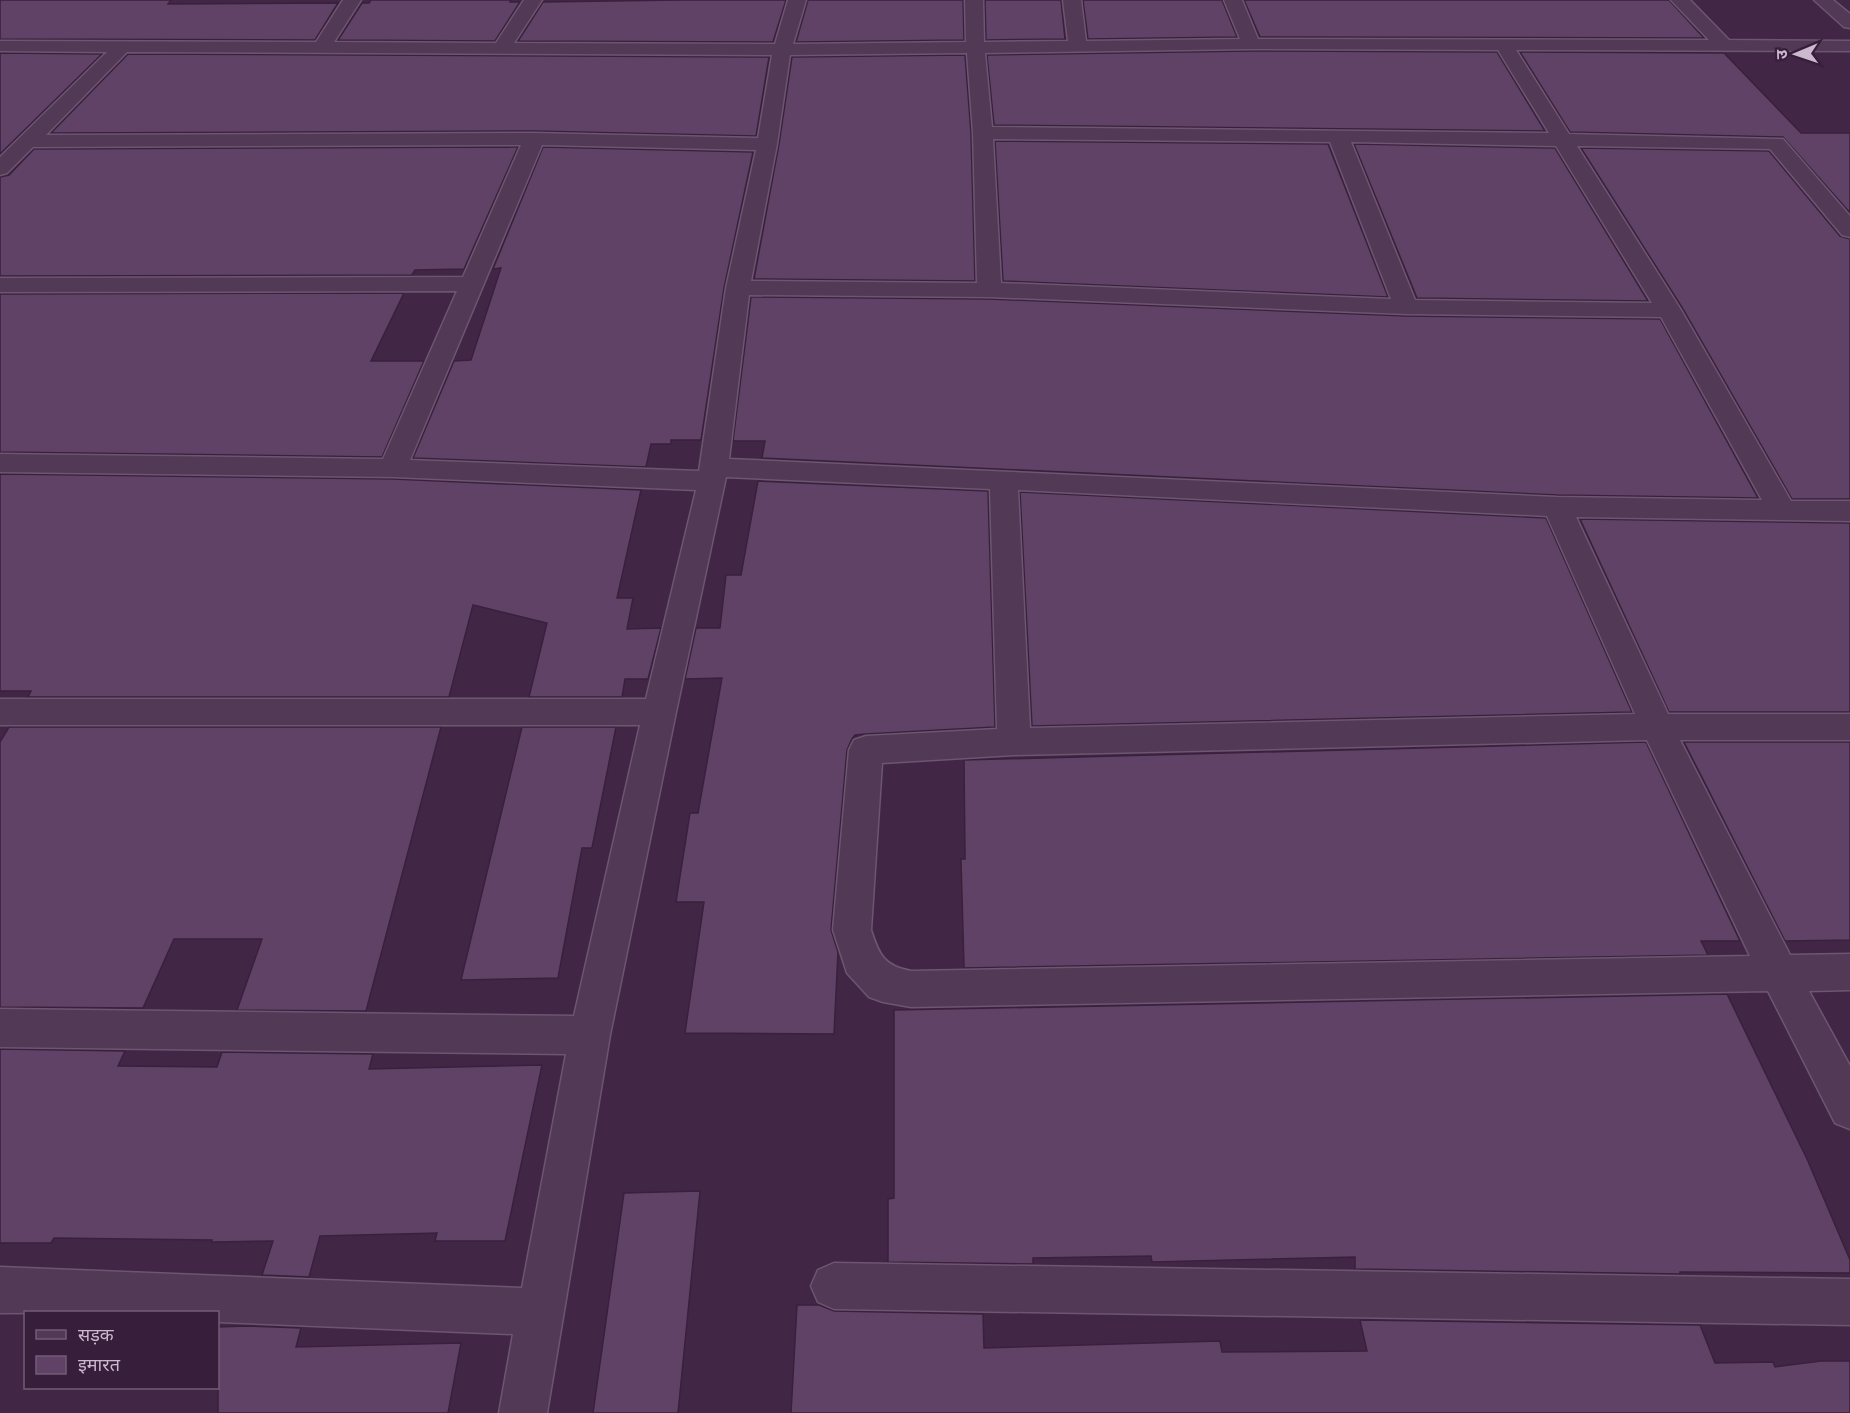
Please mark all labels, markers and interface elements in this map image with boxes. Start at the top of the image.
north arrow [1766,24,1826,84]
text: उ [1772,49,1792,60]
legend [24,1311,219,1389]
text: सड़क [78,1324,115,1346]
text: इमारत [78,1354,121,1376]

